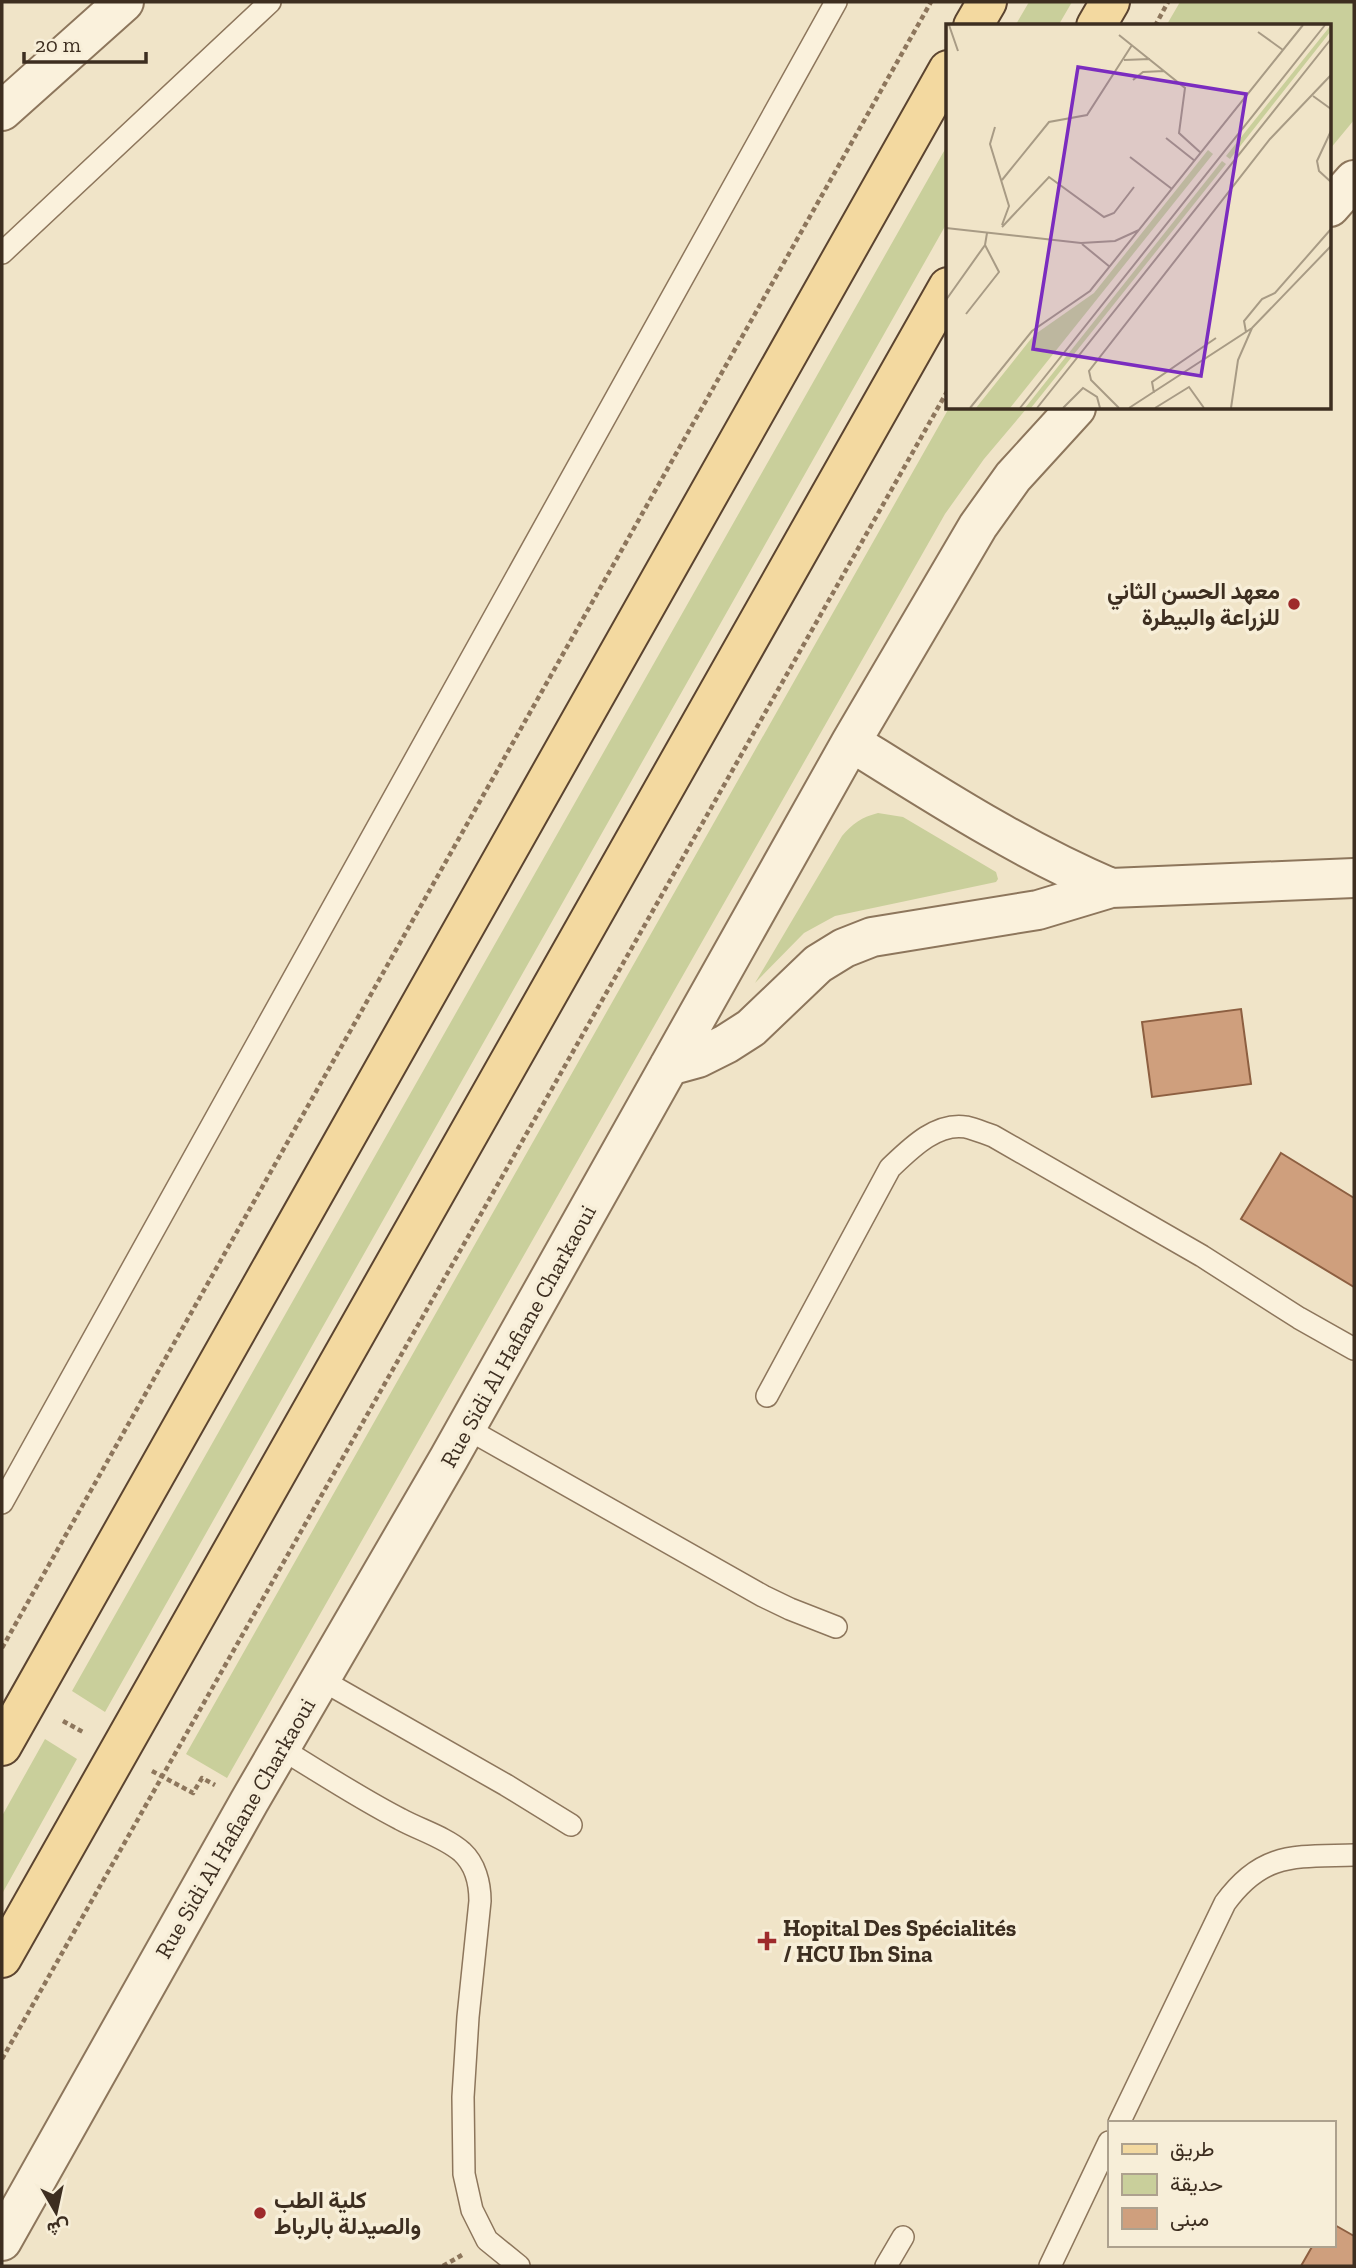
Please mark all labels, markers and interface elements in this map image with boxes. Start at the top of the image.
scale bar [24,21,147,65]
inset map [946,24,1332,410]
text: 20 m [35,32,81,57]
place label: معهد الحسن الثاني للزراعة والبيطرة [1107,577,1280,632]
marker: معهد الحسن الثاني للزراعة والبيطرة [1286,596,1302,612]
street label: Rue Sidi Al Hafiane Charkaoui [434,1200,602,1472]
street label: Rue Sidi Al Hafiane Charkaoui [149,1693,321,1963]
place label: Hopital Des Spécialités / HCU Ibn Sina [783,1914,1016,1968]
marker: Hopital Des Spécialités / HCU Ibn Sina [757,1931,777,1951]
legend [1108,2121,1335,2247]
text: طريق [1170,2136,1215,2162]
text: حديقة [1170,2171,1223,2196]
north arrow [21,2177,91,2247]
place label: كلية الطب والصيدلة بالرباط [274,2186,421,2241]
marker: كلية الطب والصيدلة بالرباط [252,2205,268,2221]
text: مبنى [1170,2206,1209,2231]
text: ش [45,2215,72,2241]

